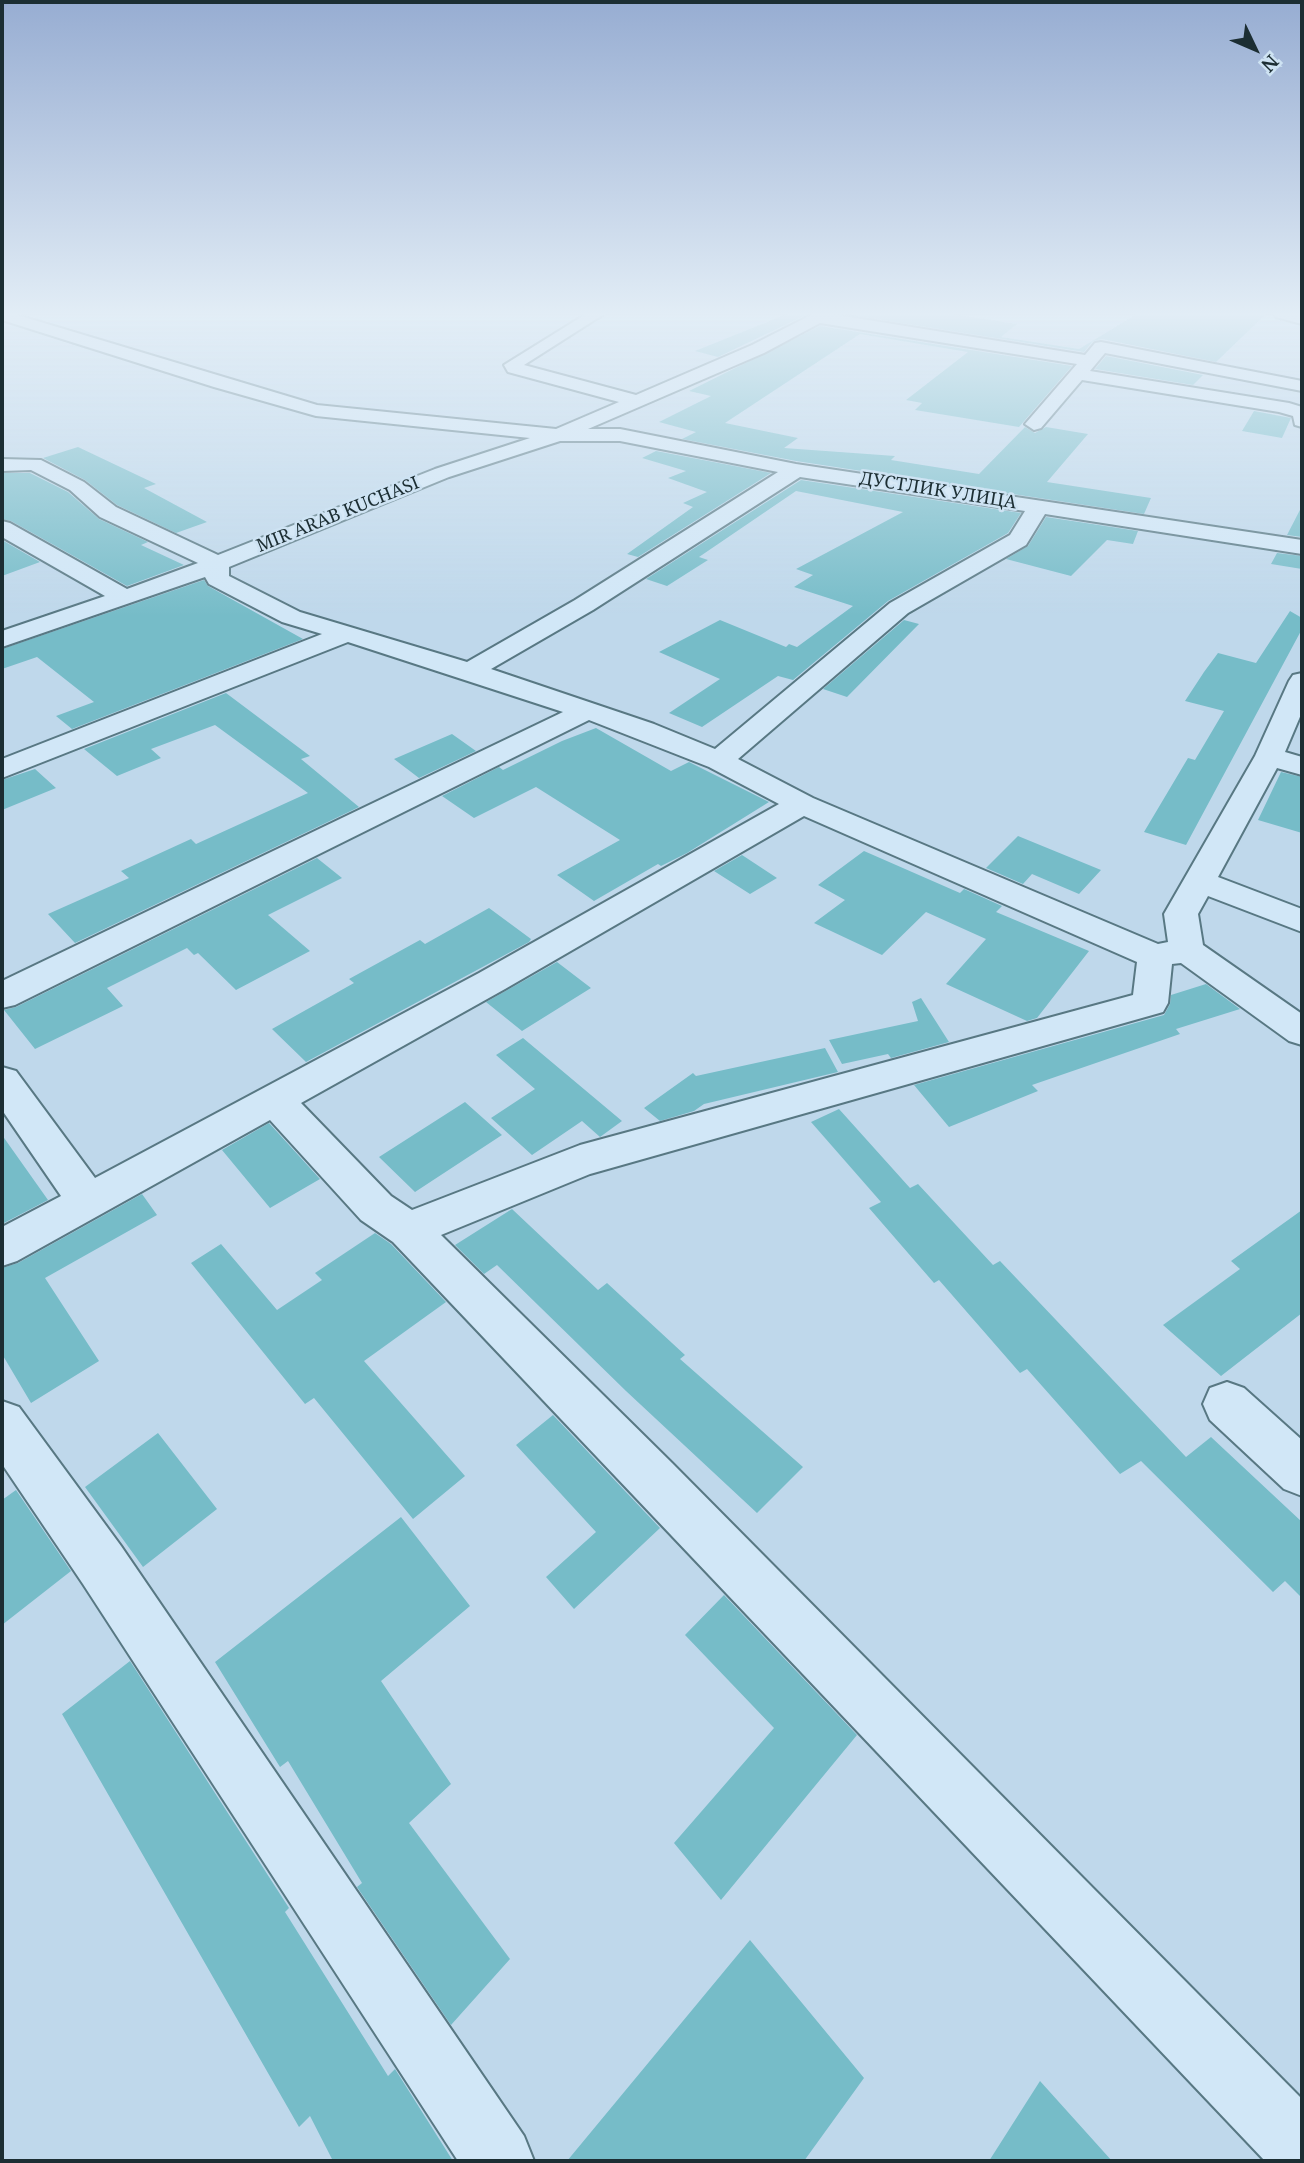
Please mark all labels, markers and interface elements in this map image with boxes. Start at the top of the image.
north arrow [1220,14,1290,84]
text: N [1256,49,1285,78]
street label: ДУСТЛИК УЛИЦА [858,468,1018,514]
street label: MIR ARAB KUCHASI [254,472,422,558]

